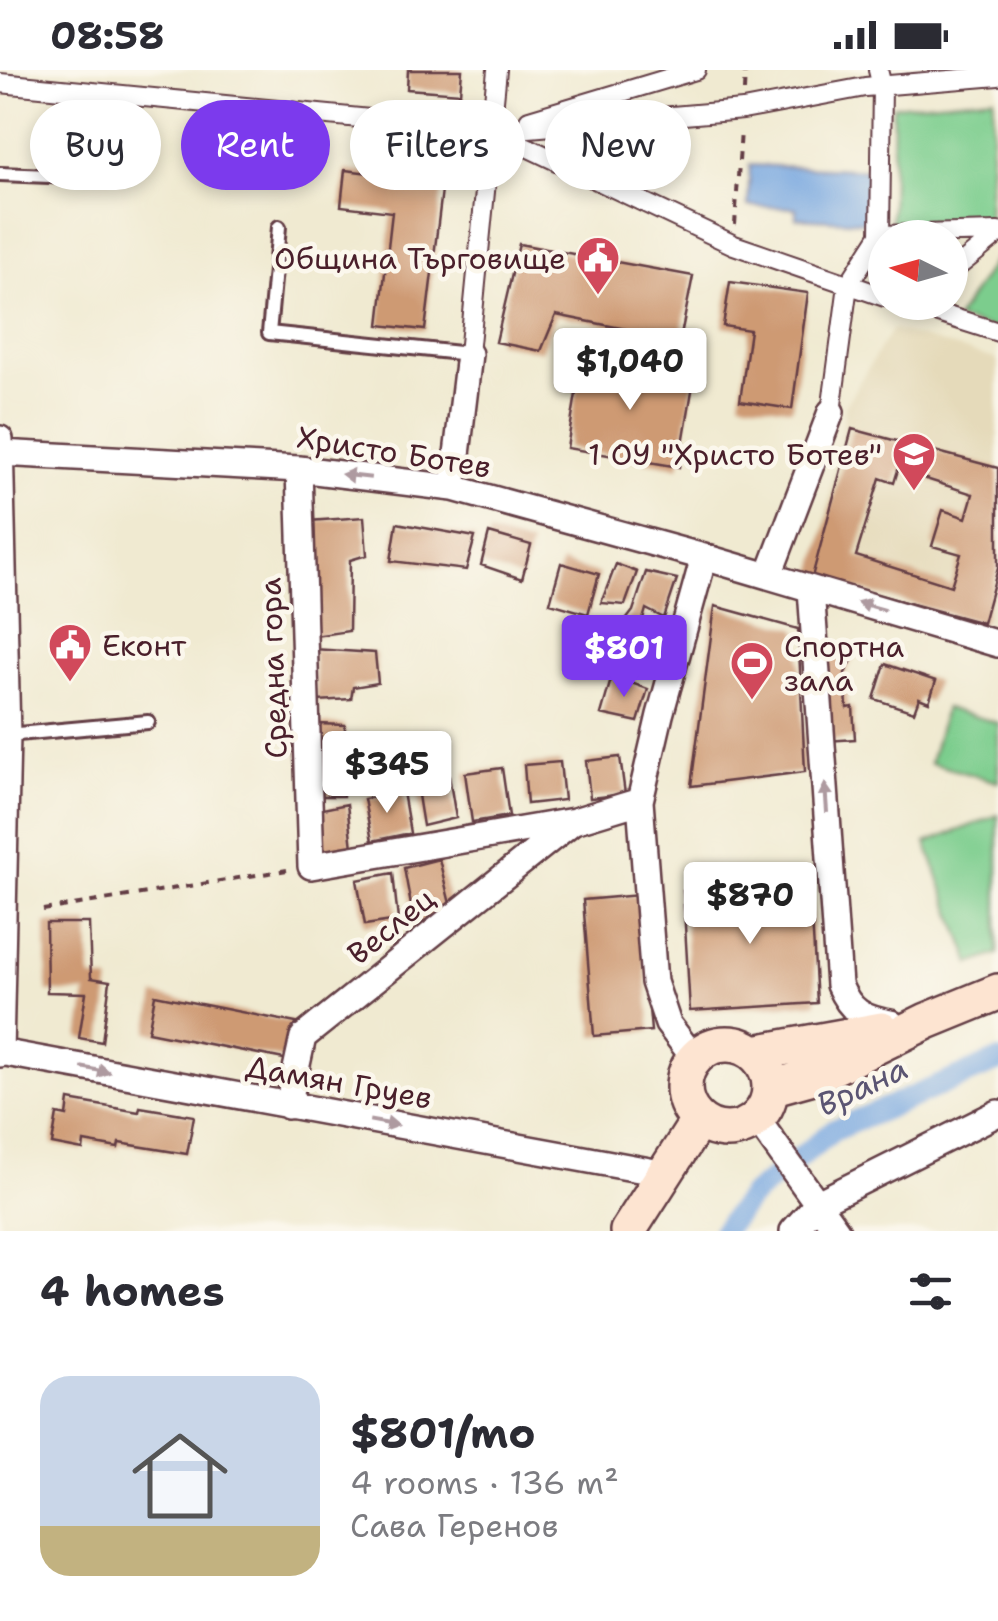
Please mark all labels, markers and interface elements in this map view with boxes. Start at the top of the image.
text: 08:58 [50,10,165,61]
chip: Buy [30,100,161,190]
chip: Rent [181,100,330,190]
chip: Filters [350,100,525,190]
chip: New [545,100,691,190]
north arrow [868,220,968,320]
map controls [868,220,968,320]
public building icon: Община Търговище [575,235,621,296]
place label: Община Търговище [274,238,566,279]
pin: $1,040 [549,328,711,413]
text: $1,040 [576,339,684,382]
street label: Христо Ботев [294,416,494,488]
school or university icon: 1 ОУ "Христо Ботев" [891,431,937,492]
place label: 1 ОУ "Христо Ботев" [588,434,882,475]
one-way arrow [340,468,371,484]
street label: Средна гора [249,576,297,759]
one-way arrow [855,598,886,613]
pin: $801 [565,615,683,700]
public building icon: Еконт [47,622,93,683]
place label: Еконт [102,625,187,666]
text: $801 [584,626,664,669]
place label: Спортна зала [784,626,905,701]
sports icon: Спортна зала [729,640,775,701]
pin: $345 [328,731,446,816]
text: $345 [344,742,430,785]
one-way arrow [817,782,833,814]
pin: $870 [691,862,809,947]
text: $870 [706,873,794,916]
street label: Веслец [339,878,443,974]
street label: Дамян Груев [243,1046,435,1118]
water label: Врана [810,1046,914,1126]
one-way arrow [81,1063,112,1078]
one-way arrow [369,1116,400,1131]
text: 4 homes [40,1263,225,1319]
icon: filters [903,1264,958,1319]
text: $801/mo [350,1405,536,1461]
icon: home [120,1416,240,1536]
text: 4 rooms · 136 m² [350,1461,619,1504]
text: Сава Геренов [350,1504,558,1547]

